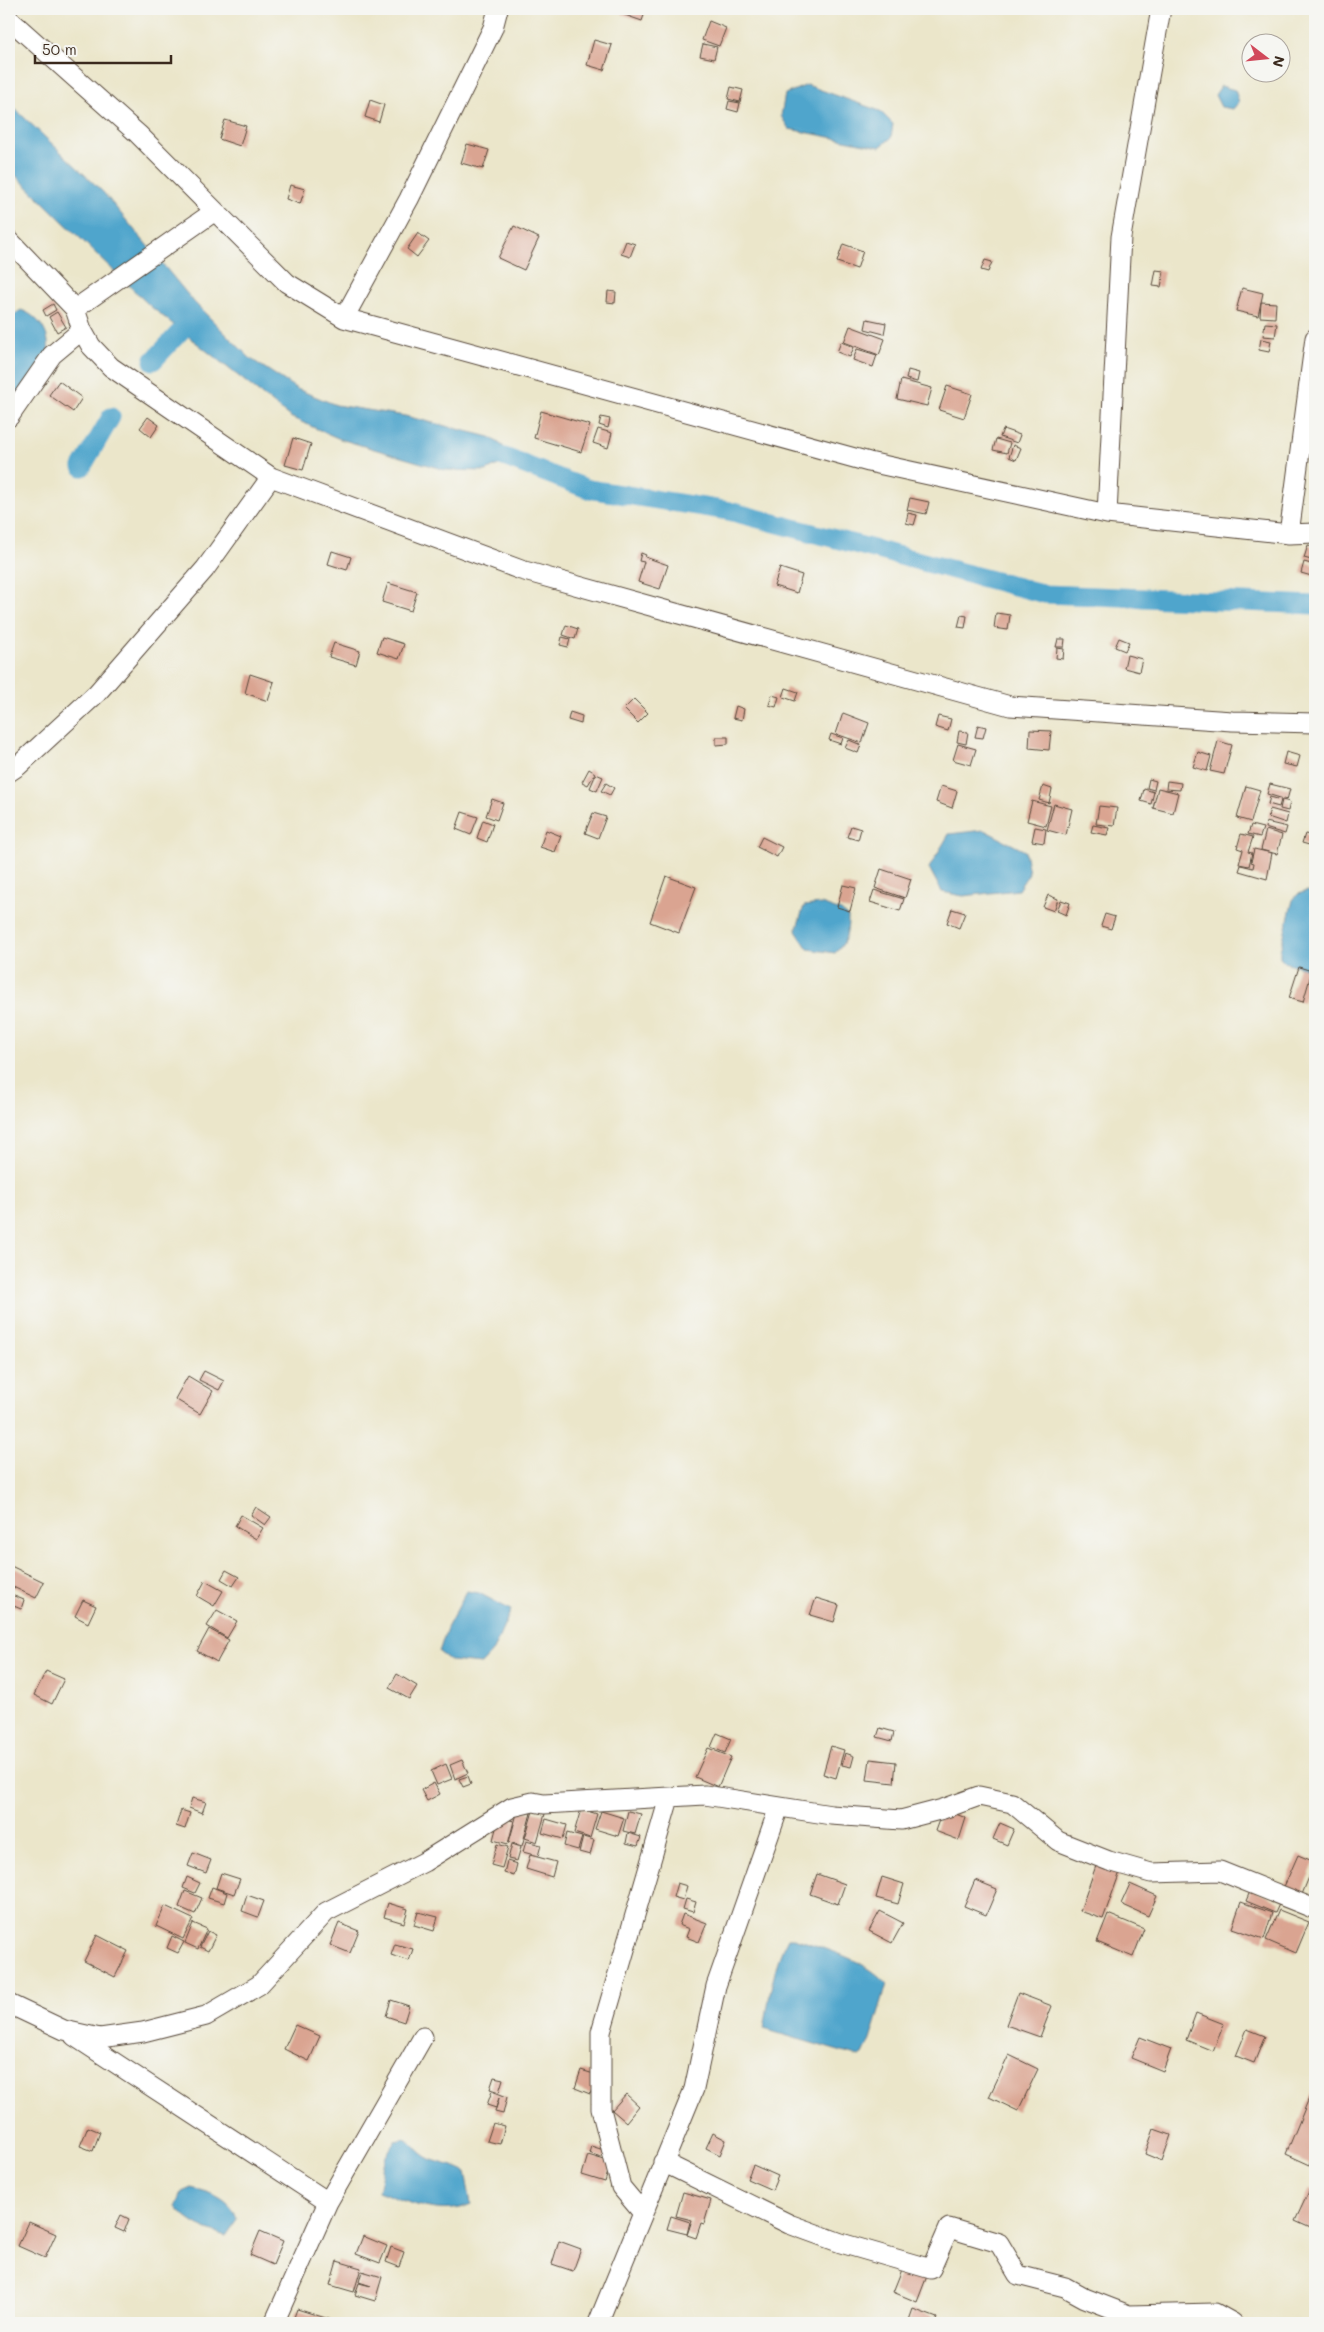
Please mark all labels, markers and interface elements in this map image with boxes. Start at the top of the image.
scale bar [35,32,171,64]
north arrow [1242,32,1292,82]
text: 50 m [42,39,77,59]
text: N [1268,54,1290,69]

